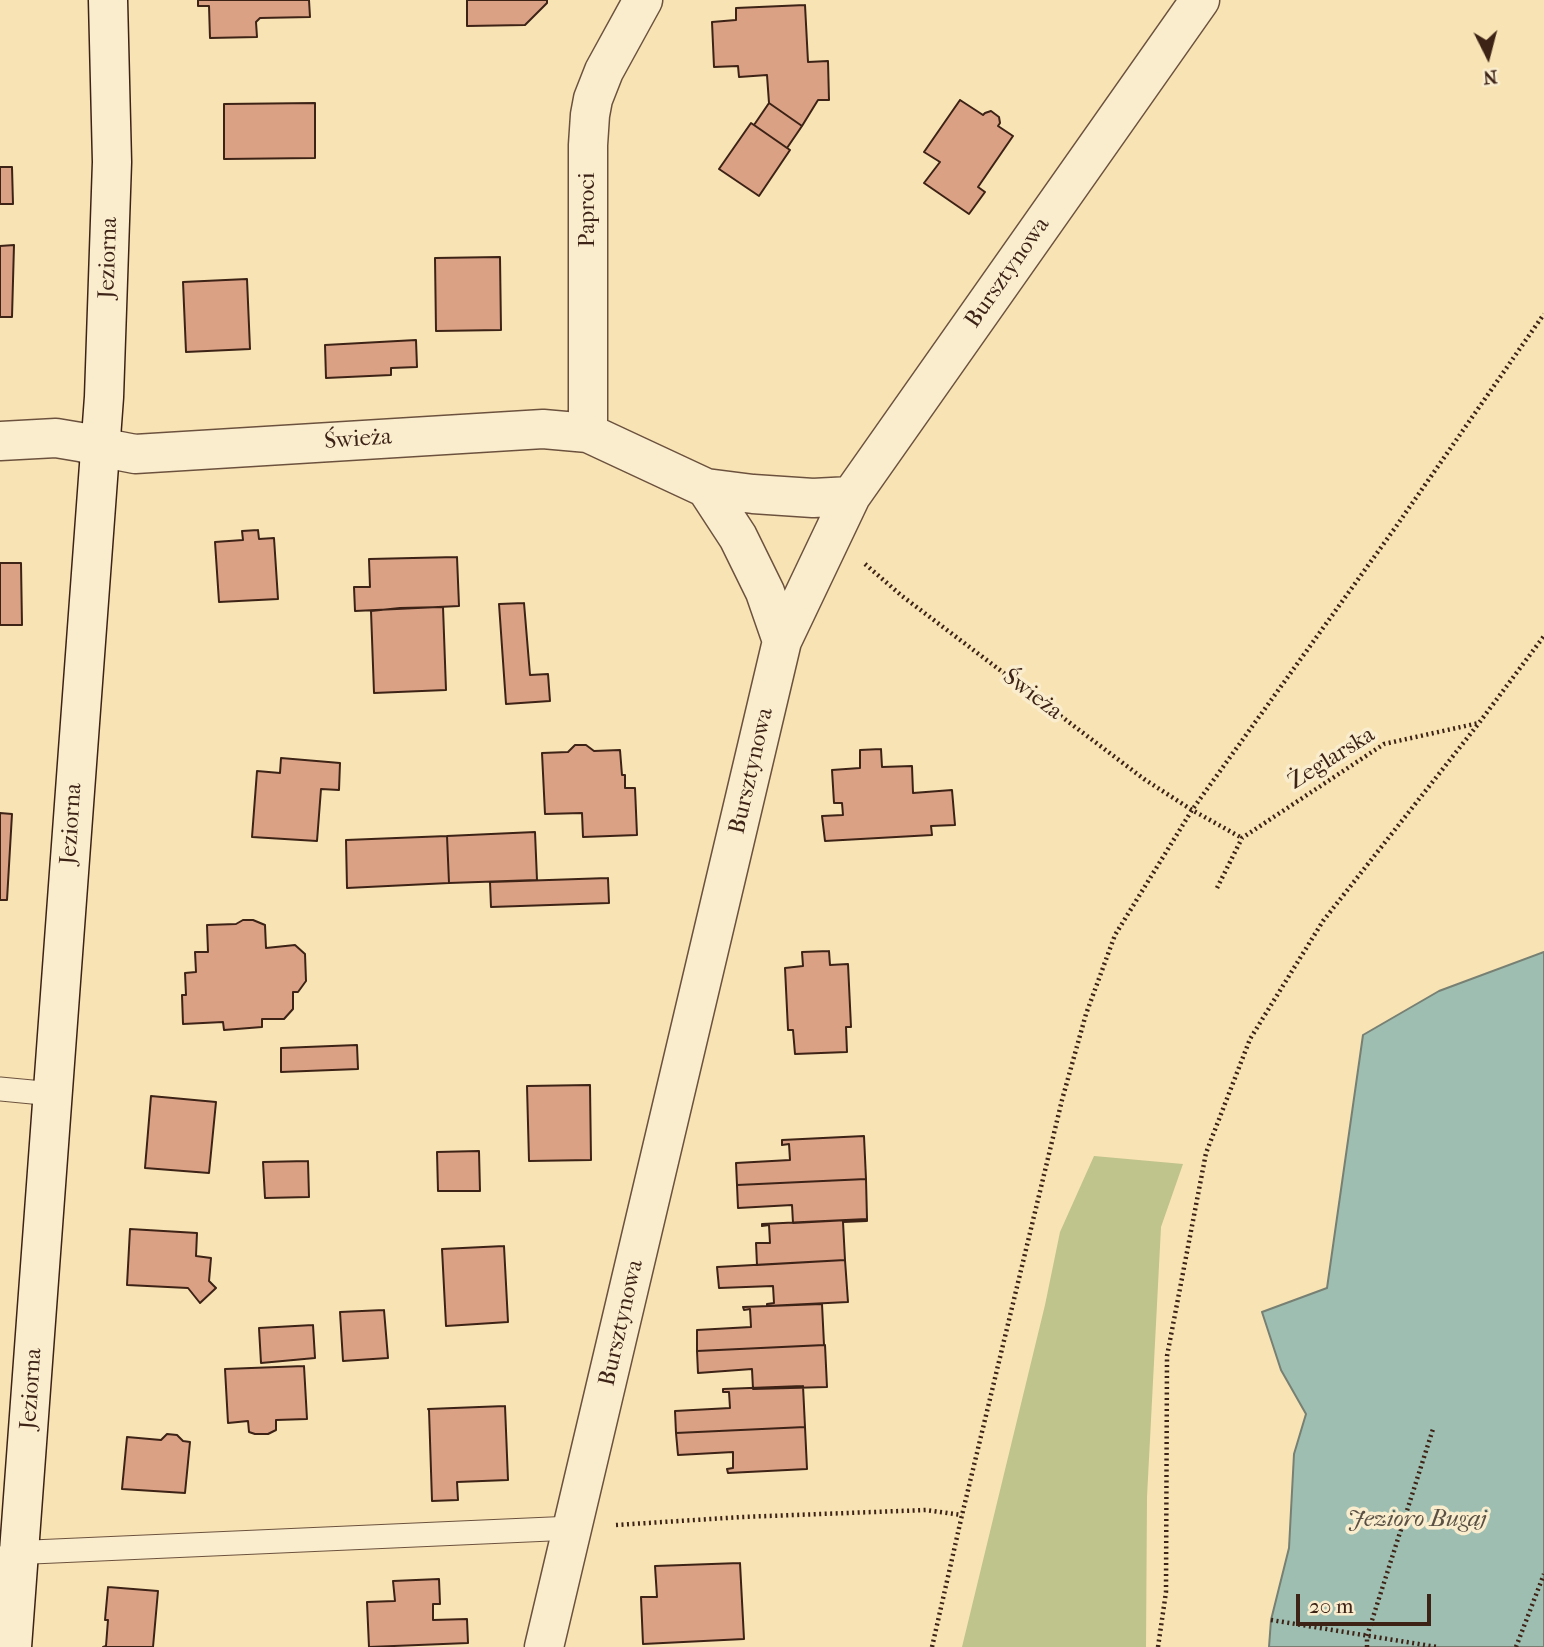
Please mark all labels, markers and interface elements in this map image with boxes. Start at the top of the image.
north arrow [1453,21,1523,91]
text: N [1482,65,1499,89]
street label: Paproci [574,173,602,247]
street label: Bursztynowa [960,212,1056,334]
street label: Jeziorna [94,217,124,299]
street label: Świeża [323,424,393,456]
street label: Świeża [997,664,1067,726]
street label: Bursztynowa [724,705,780,837]
street label: Żeglarska [1284,722,1380,796]
street label: Jeziorna [55,782,89,866]
street label: Bursztynowa [594,1257,650,1389]
street label: Jeziorna [15,1347,49,1431]
water label: Jezioro Bugaj [1348,1506,1486,1534]
scale bar [1299,1580,1434,1624]
text: 20 m [1309,1594,1353,1618]

